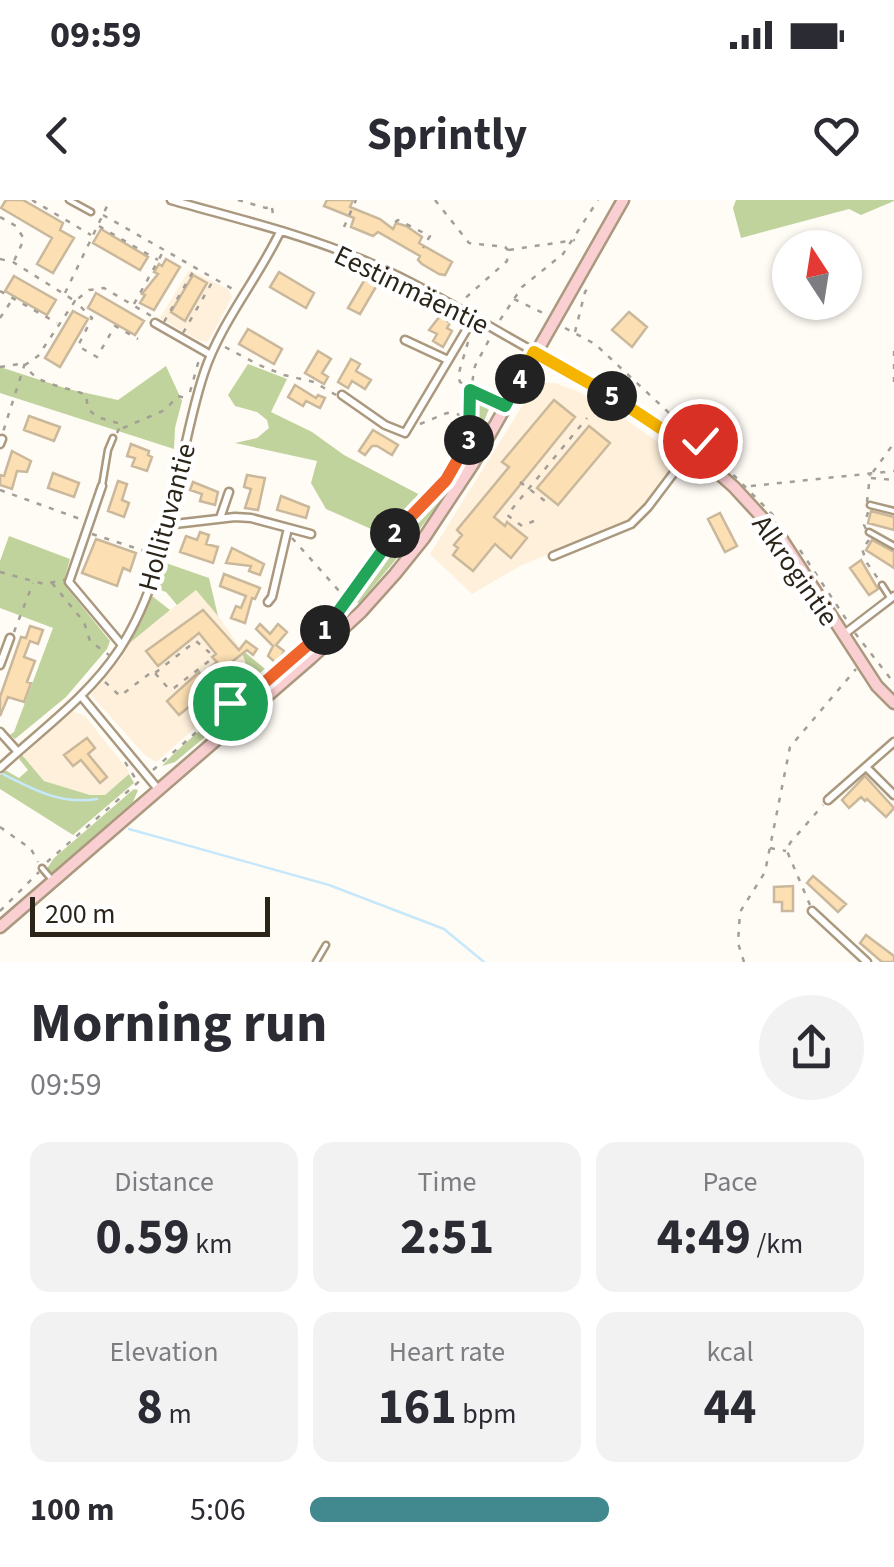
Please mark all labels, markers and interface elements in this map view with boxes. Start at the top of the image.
text: 09:59 [50,8,142,62]
text: Sprintly [367,103,527,167]
icon: back [30,108,85,163]
icon: heart [809,108,864,163]
north arrow [772,230,862,320]
map controls [772,230,862,320]
street label: Eestinmäentie [327,235,496,345]
pin: 4 [495,354,545,404]
text: 4 [513,359,527,399]
pin: 5 [587,371,637,421]
text: 5 [605,376,619,416]
pin [658,399,743,484]
icon: check [673,414,728,469]
pin: 3 [444,415,494,465]
text: 3 [462,420,476,460]
street label: Hollituvantie [128,439,206,596]
street label: Alkrogintie [742,507,848,634]
pin: 2 [370,508,420,558]
text: 2 [388,513,402,553]
pin: 1 [300,605,350,655]
text: 1 [318,610,332,650]
pin [188,661,273,746]
icon: arrive [203,676,258,731]
scale bar [30,892,270,936]
text: 200 m [45,894,116,934]
text: Morning run [30,985,327,1063]
button: share [759,995,864,1100]
text: 09:59 [30,1062,102,1108]
text: Distance [114,1162,214,1202]
text: Time [418,1162,477,1202]
text: Pace [703,1162,757,1202]
text: 0.59 [96,1202,190,1273]
text: 2:51 [400,1202,494,1273]
text: 4:49 [657,1202,751,1273]
text: km [190,1224,232,1264]
text: /km [751,1224,803,1264]
text: Elevation [109,1332,219,1372]
text: Heart rate [389,1332,505,1372]
text: kcal [706,1332,754,1372]
text: 8 [136,1372,163,1443]
text: 161 [377,1372,457,1443]
text: 44 [704,1372,756,1443]
text: m [163,1394,192,1434]
text: bpm [457,1394,517,1434]
text: 100 m [30,1487,115,1533]
text: 5:06 [190,1487,246,1533]

